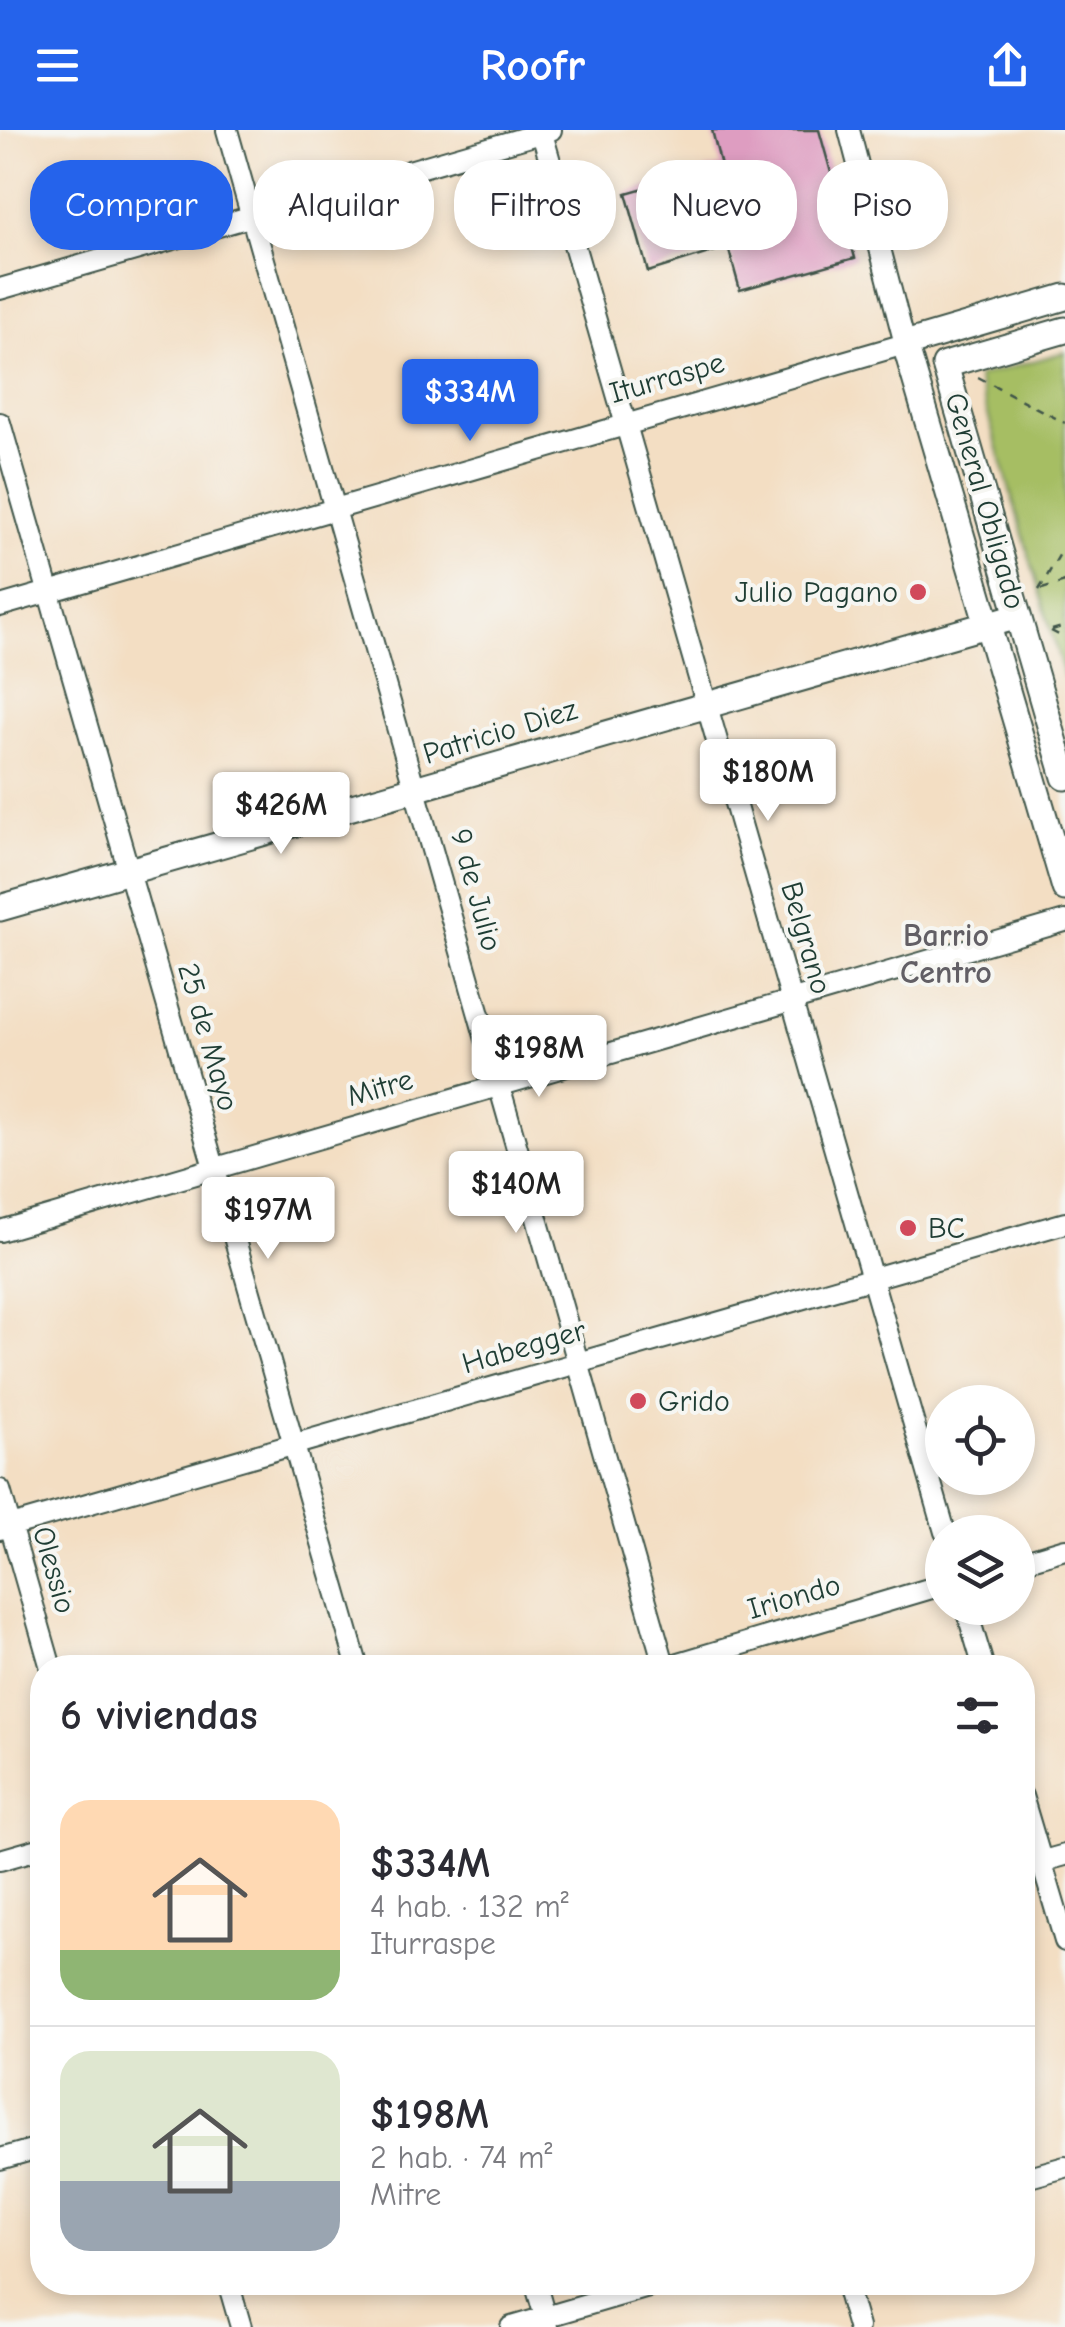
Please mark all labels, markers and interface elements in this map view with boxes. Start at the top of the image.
icon: menu [30,38,85,93]
icon: share [980,38,1035,93]
text: Roofr [480,39,585,91]
chip: Comprar [30,160,233,250]
chip: Alquilar [253,160,434,250]
chip: Filtros [454,160,616,250]
chip: Nuevo [636,160,797,250]
chip: Piso [817,160,948,250]
street label: Iturraspe [606,345,728,411]
pin: $334M [400,359,540,444]
text: $334M [424,373,516,410]
street label: General Obligado [937,389,1033,613]
place label: Julio Pagano [735,575,898,610]
marker: Julio Pagano [907,581,929,603]
street label: Patricio Diez [419,692,581,772]
pin: $180M [698,739,838,824]
text: $180M [722,753,814,790]
pin: $426M [211,772,351,857]
text: $426M [235,786,327,823]
street label: 9 de Julio [443,825,509,955]
street label: Belgrano [773,878,839,998]
district label: Barrio Centro [900,917,992,991]
street label: 25 de Mayo [170,959,246,1115]
pin: $198M [469,1015,609,1100]
text: $198M [494,1029,584,1066]
street label: Mitre [343,1062,417,1114]
pin: $140M [446,1151,586,1236]
text: $140M [471,1165,561,1202]
pin: $197M [198,1177,338,1262]
text: $197M [224,1191,312,1228]
place label: BC [928,1211,965,1246]
marker: BC [897,1217,919,1239]
street label: Habegger [458,1313,590,1381]
place label: Grido [658,1384,730,1419]
map controls [925,1385,1035,1625]
button: locate [925,1385,1035,1495]
marker: Grido [627,1390,649,1412]
button: layers [925,1515,1035,1625]
street label: Olessio [25,1523,83,1617]
street label: Iriondo [744,1567,844,1627]
icon: filters [950,1688,1005,1743]
text: 6 viviendas [60,1691,258,1740]
text: $334M [370,1839,490,1888]
icon: home [140,1840,260,1960]
text: 4 hab. · 132 m² [370,1888,569,1925]
text: Iturraspe [370,1925,496,1962]
text: $198M [370,2090,489,2139]
icon: home [140,2091,260,2211]
text: 2 hab. · 74 m² [370,2139,553,2176]
text: Mitre [370,2176,441,2213]

